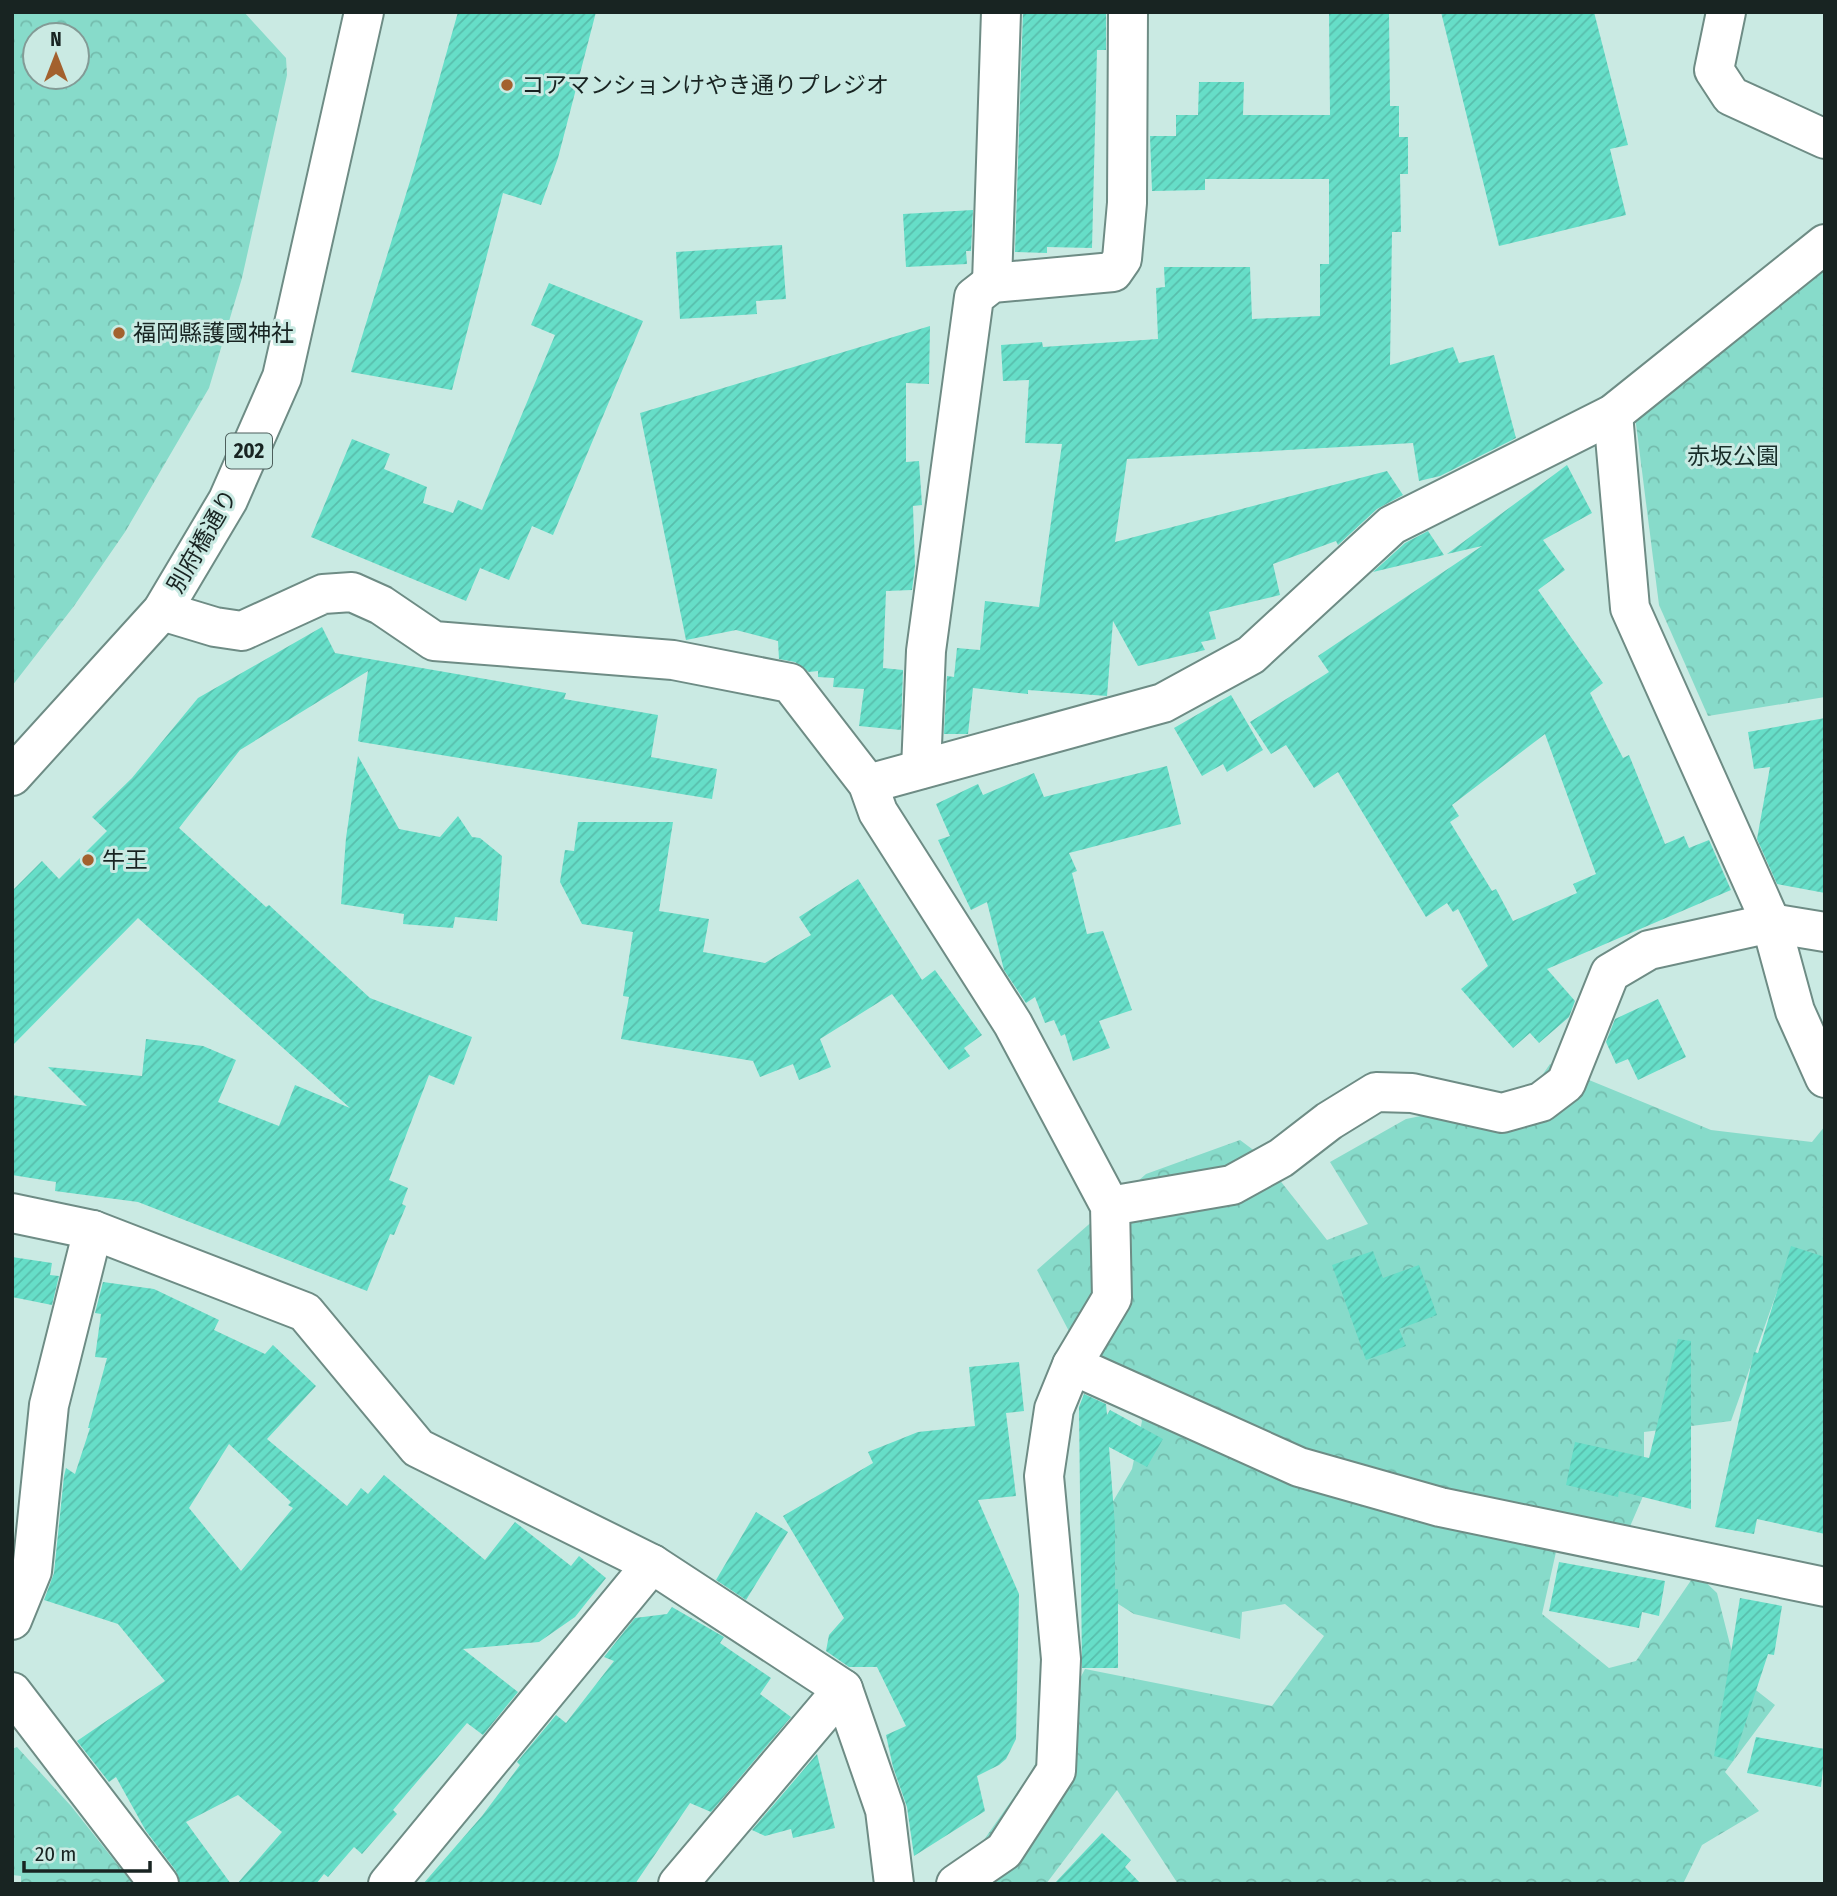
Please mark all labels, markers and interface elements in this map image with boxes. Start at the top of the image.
north arrow [21,21,91,91]
text: N [50,28,62,51]
place label: コアマンションけやき通りプレジオ [521,71,889,99]
marker: コアマンションけやき通りプレジオ [499,77,515,93]
place label: 福岡縣護國神社 [133,319,294,347]
marker: 福岡縣護國神社 [111,325,127,341]
road number: 202 [226,434,272,468]
park label: 赤坂公園 [1687,442,1779,470]
street label: 別府橋通り [161,484,243,598]
place label: 牛王 [102,846,148,874]
marker: 牛王 [80,852,96,868]
scale bar [24,1829,150,1873]
text: 20 m [35,1841,76,1867]

